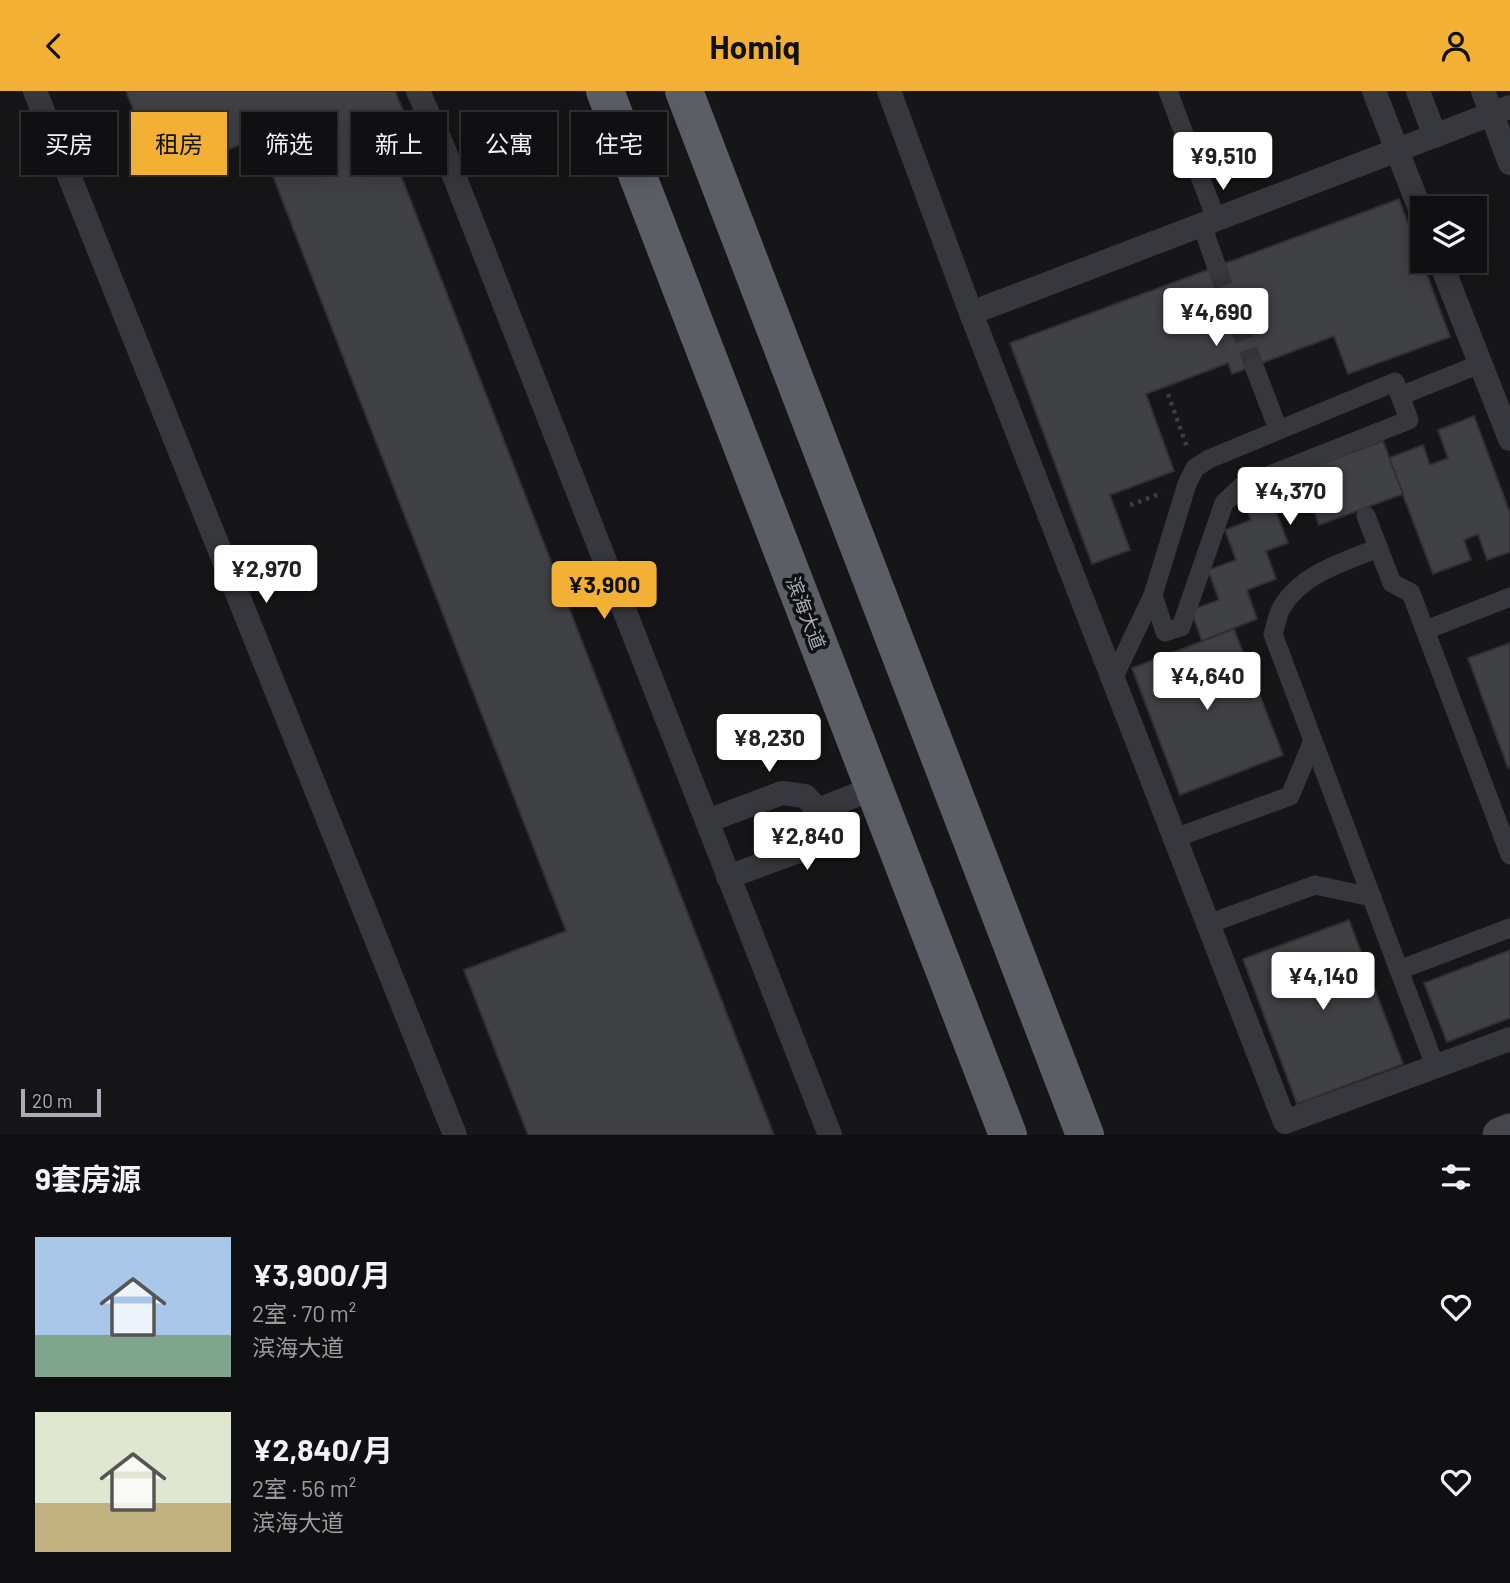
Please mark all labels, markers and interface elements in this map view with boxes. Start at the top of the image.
icon: back [35,27,73,65]
text: Homiq [710,27,800,65]
icon: person [1437,27,1475,65]
chip: 买房 [21,112,117,175]
chip: 租房 [131,112,227,175]
chip: 筛选 [241,112,337,175]
chip: 新上 [351,112,447,175]
chip: 公寓 [461,112,557,175]
chip: 住宅 [571,112,667,175]
pin: ¥9,510 [1166,133,1280,192]
text: ¥9,510 [1189,141,1257,169]
map controls [1410,196,1487,273]
button: layers [1410,196,1487,273]
pin: ¥4,690 [1159,289,1273,348]
text: ¥4,690 [1179,297,1253,325]
pin: ¥4,370 [1233,467,1347,527]
text: ¥4,370 [1254,476,1326,504]
pin: ¥2,970 [209,545,323,605]
text: ¥2,970 [230,554,302,582]
pin: ¥3,900 [547,561,661,621]
text: ¥3,900 [568,570,640,598]
street label: 滨海大道 [782,573,831,652]
pin: ¥4,640 [1150,653,1264,712]
text: ¥4,640 [1169,661,1245,689]
pin: ¥8,230 [712,715,826,774]
text: ¥8,230 [733,723,805,751]
pin: ¥2,840 [750,813,864,872]
text: ¥2,840 [770,821,844,849]
pin: ¥4,140 [1266,953,1380,1012]
text: ¥4,140 [1288,961,1358,989]
scale bar [21,1086,102,1118]
text: 20 m [32,1089,72,1112]
icon: filters [1437,1158,1475,1196]
text: 9套房源 [35,1160,141,1196]
text: ¥3,900/月 [252,1256,391,1292]
icon: home [91,1265,175,1349]
icon: heart [1437,1288,1475,1326]
text: 2室 · 70 m² [252,1299,356,1327]
text: 滨海大道 [252,1333,344,1361]
text: ¥2,840/月 [252,1431,393,1467]
icon: home [91,1440,175,1524]
icon: heart [1437,1463,1475,1501]
text: 2室 · 56 m² [252,1474,356,1502]
text: 滨海大道 [252,1508,344,1536]

